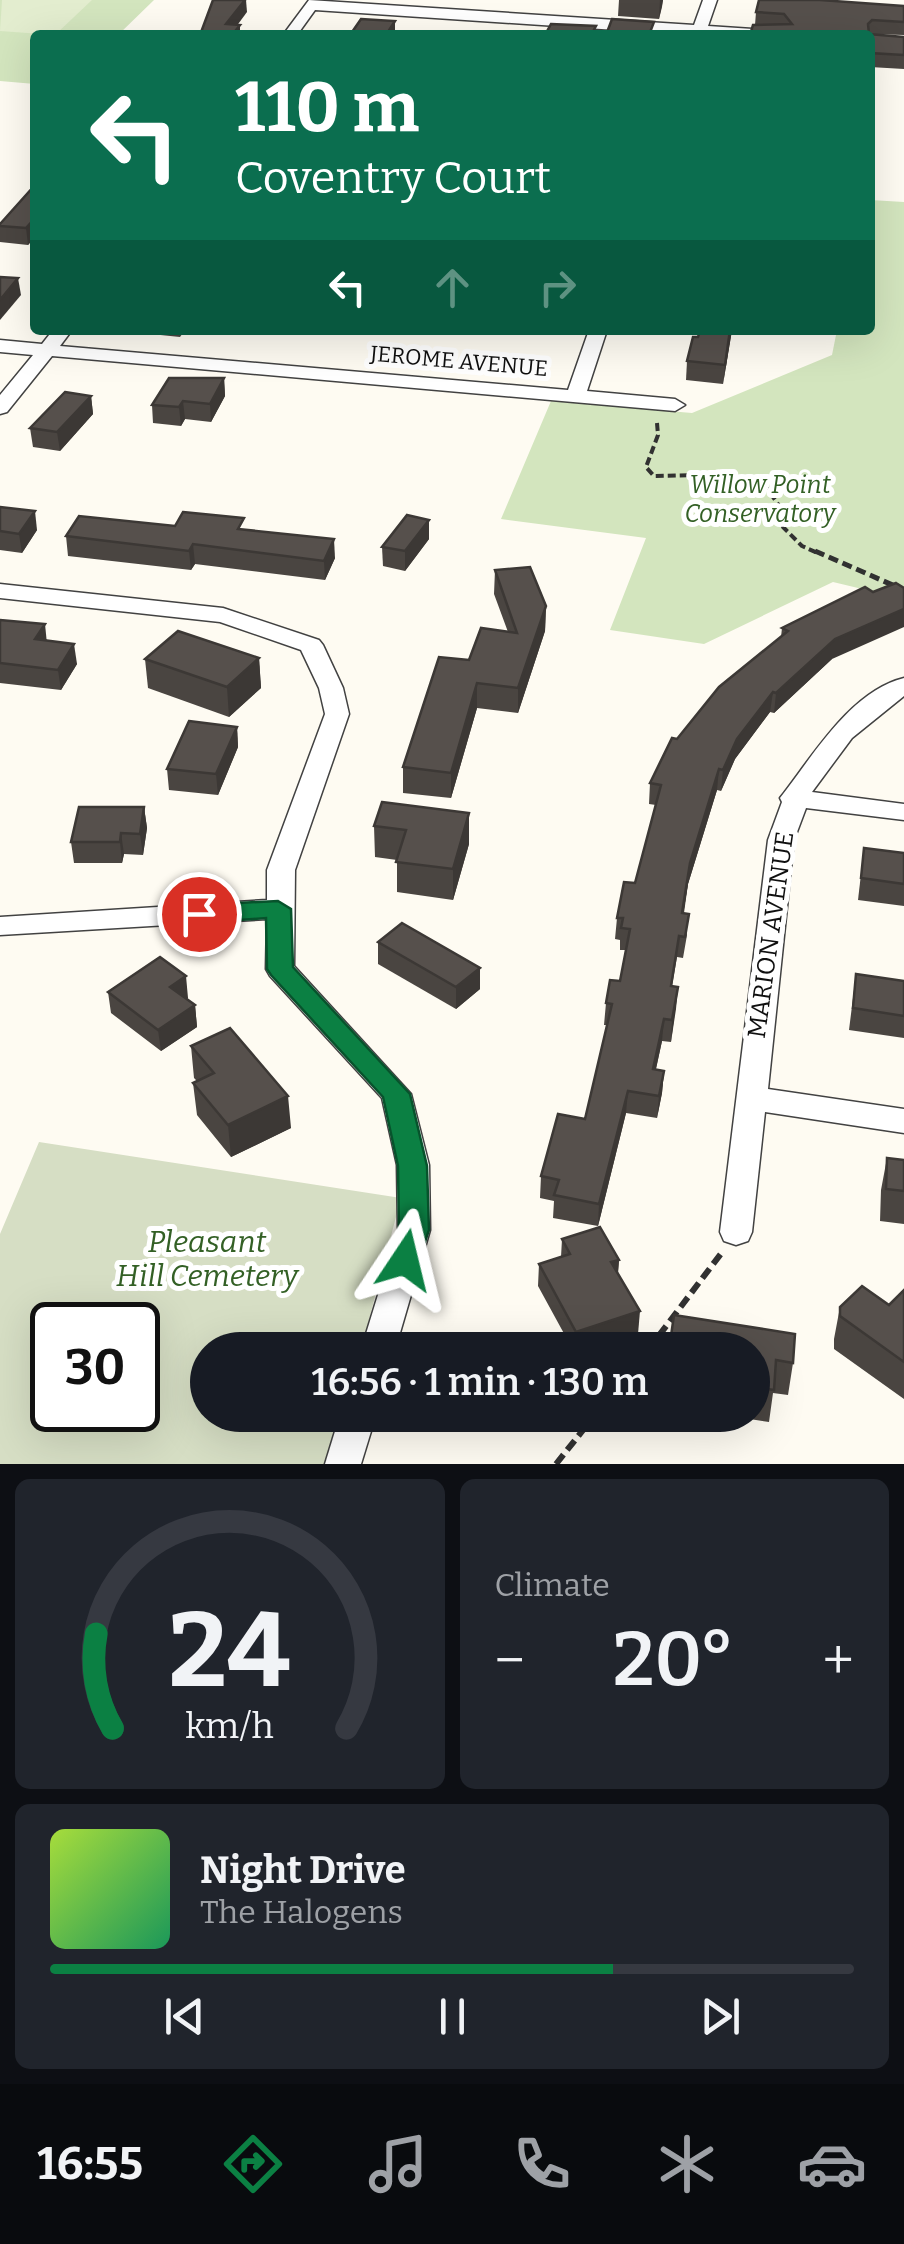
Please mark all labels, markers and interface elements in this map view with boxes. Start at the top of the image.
text: 110 m [235,66,419,150]
icon: left [70,70,200,200]
text: Coventry Court [235,151,551,205]
icon: left [320,260,375,315]
icon: ahead [425,260,480,315]
icon: right [530,260,585,315]
street label: JEROME AVENUE [368,340,549,382]
park label: Willow Point Conservatory [684,470,837,529]
street label: MARION AVENUE [742,830,800,1040]
pin [157,872,242,957]
icon: arrive [172,887,227,942]
position arrow [353,1208,457,1312]
park label: Pleasant Hill Cemetery [116,1224,300,1294]
speed limit sign: 30 [30,1302,160,1432]
text: 16:56 · 1 min · 130 m [312,1359,648,1405]
text: Climate [495,1566,610,1604]
text: 24 [169,1589,291,1714]
text: 20° [613,1615,735,1705]
text: − [495,1628,525,1694]
text: + [823,1628,854,1694]
text: km/h [186,1705,274,1747]
text: Night Drive [200,1847,406,1893]
text: The Halogens [200,1893,403,1931]
icon: previous [157,1989,212,2044]
icon: pause [425,1989,480,2044]
icon: next [693,1989,748,2044]
icon: directions [218,2129,288,2199]
icon: music [363,2129,433,2199]
icon: phone [507,2129,577,2199]
icon: climate [652,2129,722,2199]
icon: car [797,2129,867,2199]
text: 16:55 [37,2137,143,2191]

